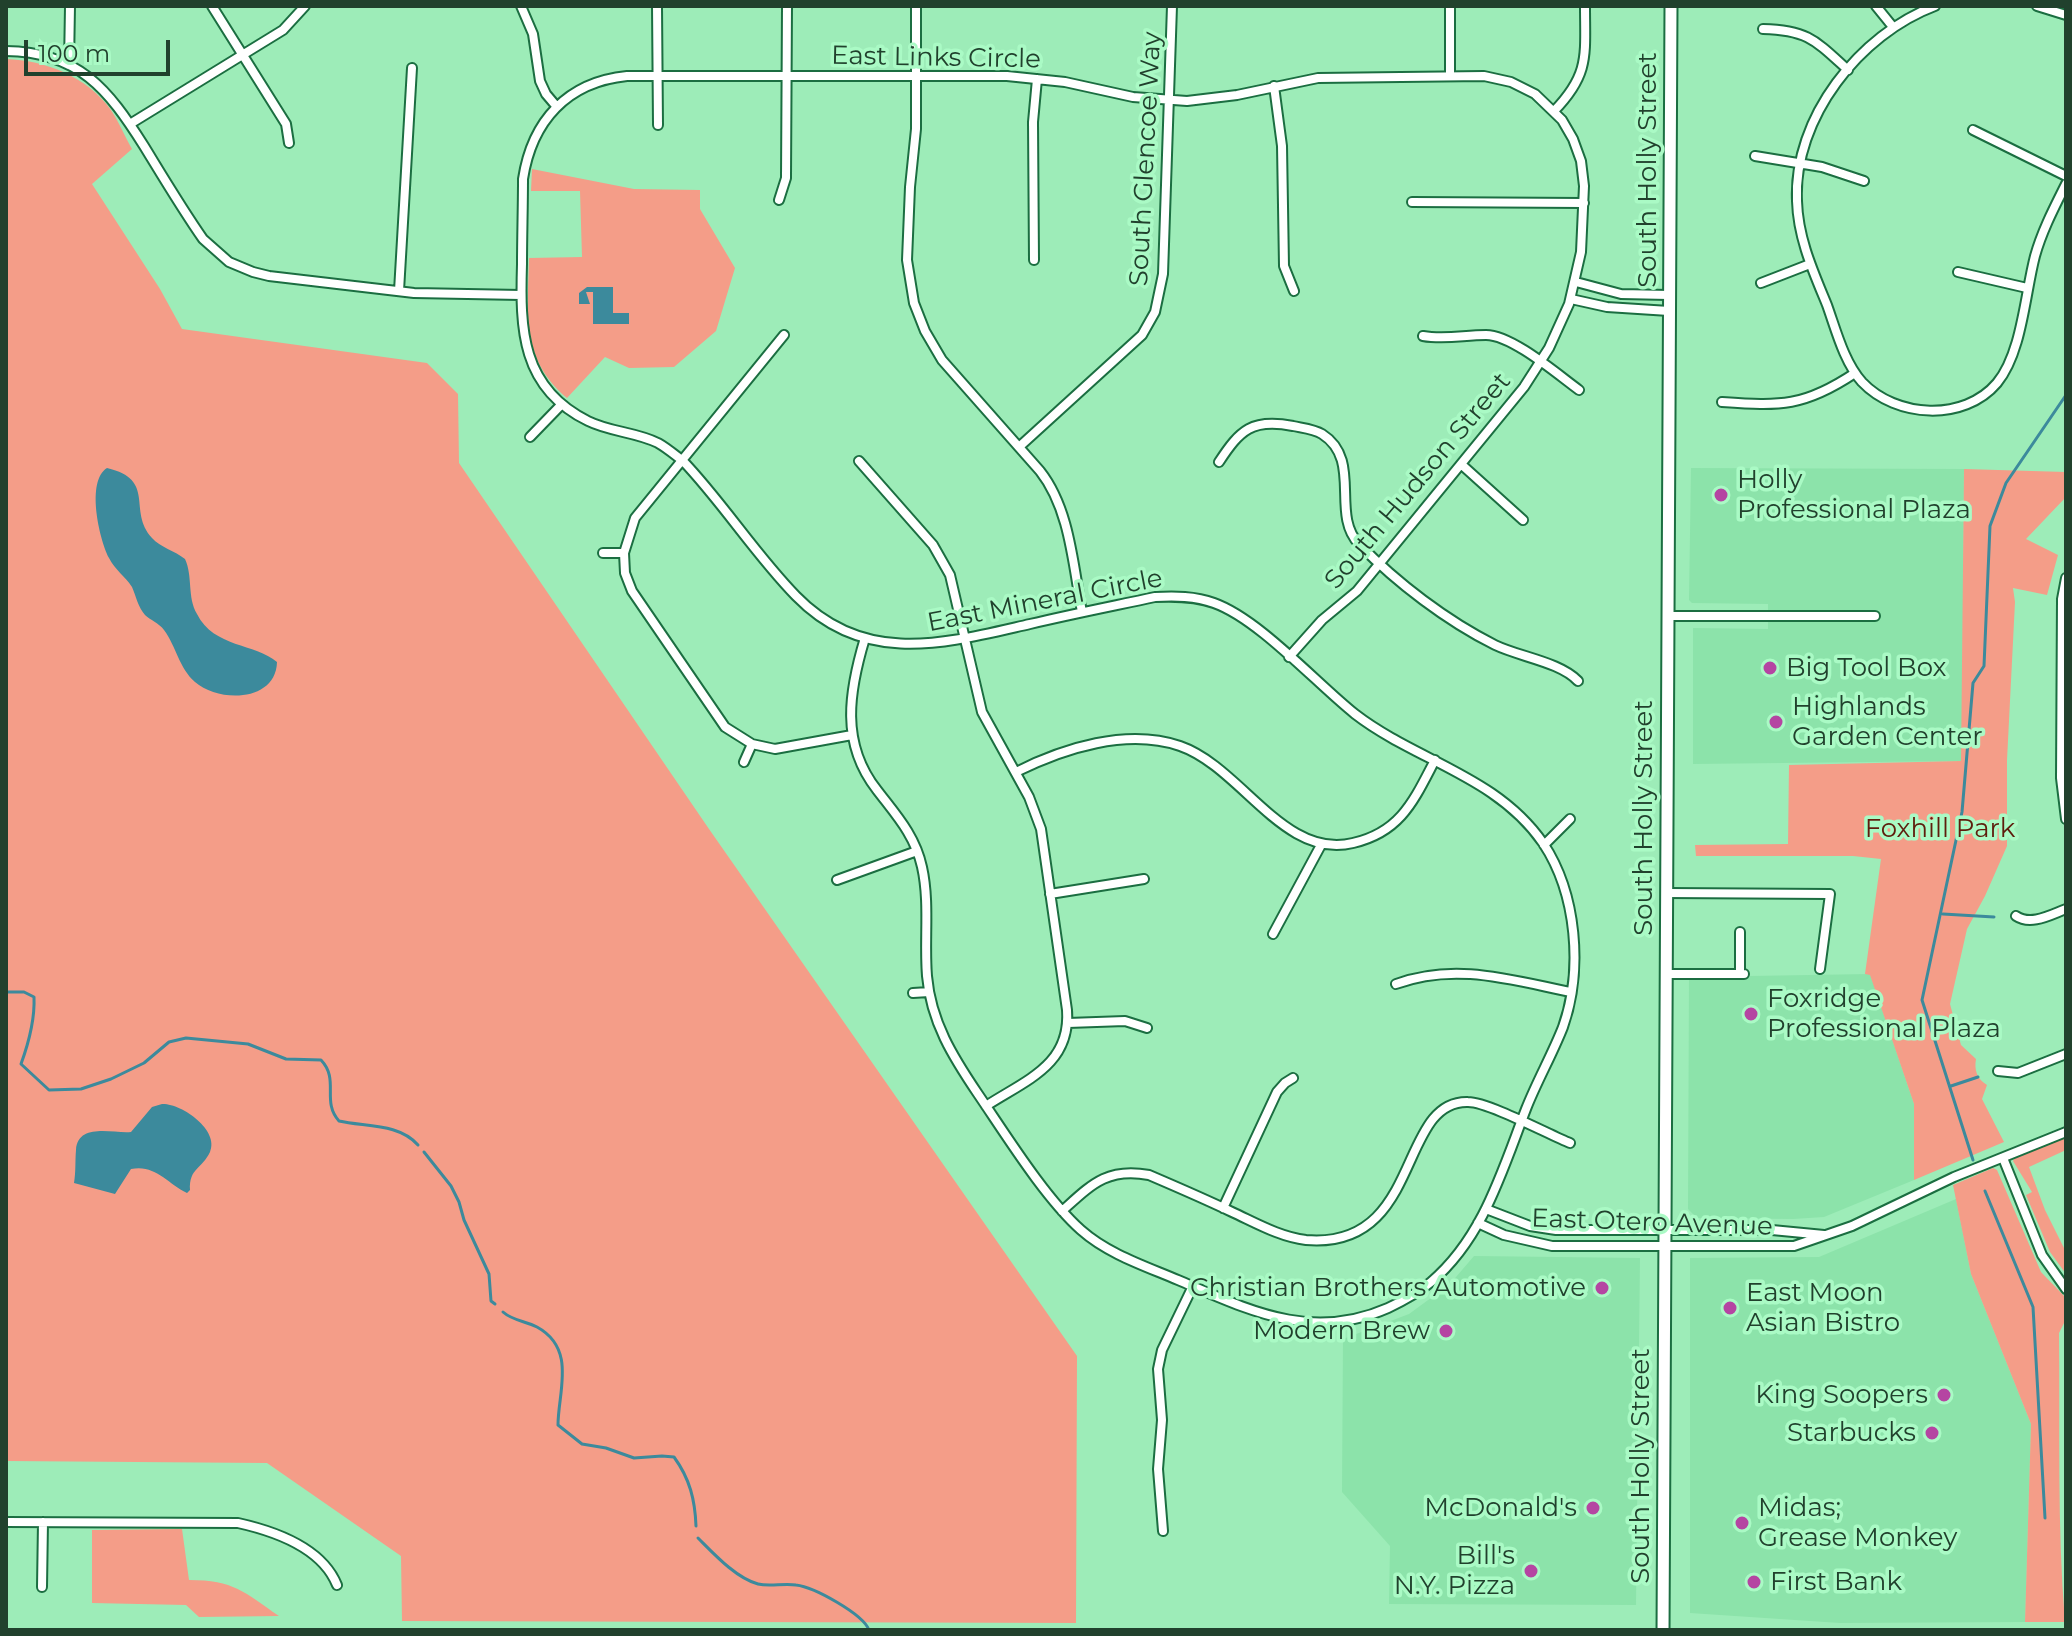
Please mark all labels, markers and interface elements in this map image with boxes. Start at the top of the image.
scale bar [28,24,174,74]
street label: South Glencoe Way [1124,31,1168,287]
text: 100 m [38,39,110,68]
street label: East Links Circle [831,41,1041,75]
street label: South Holly Street [1632,52,1664,288]
street label: South Hudson Street [1318,366,1518,596]
place label: Holly Professional Plaza [1737,464,1971,526]
marker: Holly Professional Plaza [1712,486,1730,504]
street label: East Mineral Circle [925,563,1165,639]
place label: Big Tool Box [1786,652,1946,684]
marker: Big Tool Box [1761,659,1779,677]
place label: Highlands Garden Center [1792,691,1983,752]
street label: South Holly Street [1628,700,1660,936]
marker: Highlands Garden Center [1767,713,1785,731]
park label: Foxhill Park [1865,813,2015,845]
place label: Foxridge Professional Plaza [1767,983,2001,1044]
marker: Foxridge Professional Plaza [1742,1005,1760,1023]
street label: East Otero Avenue [1531,1203,1773,1243]
place label: Christian Brothers Automotive [1190,1272,1586,1304]
place label: East Moon Asian Bistro [1746,1277,1900,1338]
marker: Christian Brothers Automotive [1593,1279,1611,1297]
marker: East Moon Asian Bistro [1721,1299,1739,1317]
place label: Modern Brew [1253,1315,1430,1347]
marker: Modern Brew [1437,1322,1455,1340]
street label: South Holly Street [1625,1348,1657,1584]
place label: King Soopers [1755,1379,1928,1411]
marker: King Soopers [1935,1386,1953,1404]
place label: Starbucks [1787,1417,1916,1449]
marker: Starbucks [1923,1424,1941,1442]
place label: McDonald's [1424,1492,1577,1524]
place label: Midas; Grease Monkey [1758,1492,1957,1554]
marker: McDonald's [1584,1499,1602,1517]
marker: Midas; Grease Monkey [1733,1514,1751,1532]
place label: Bill's N.Y. Pizza [1394,1540,1515,1602]
marker: Bill's N.Y. Pizza [1522,1562,1540,1580]
place label: First Bank [1770,1566,1902,1598]
marker: First Bank [1745,1573,1763,1591]

